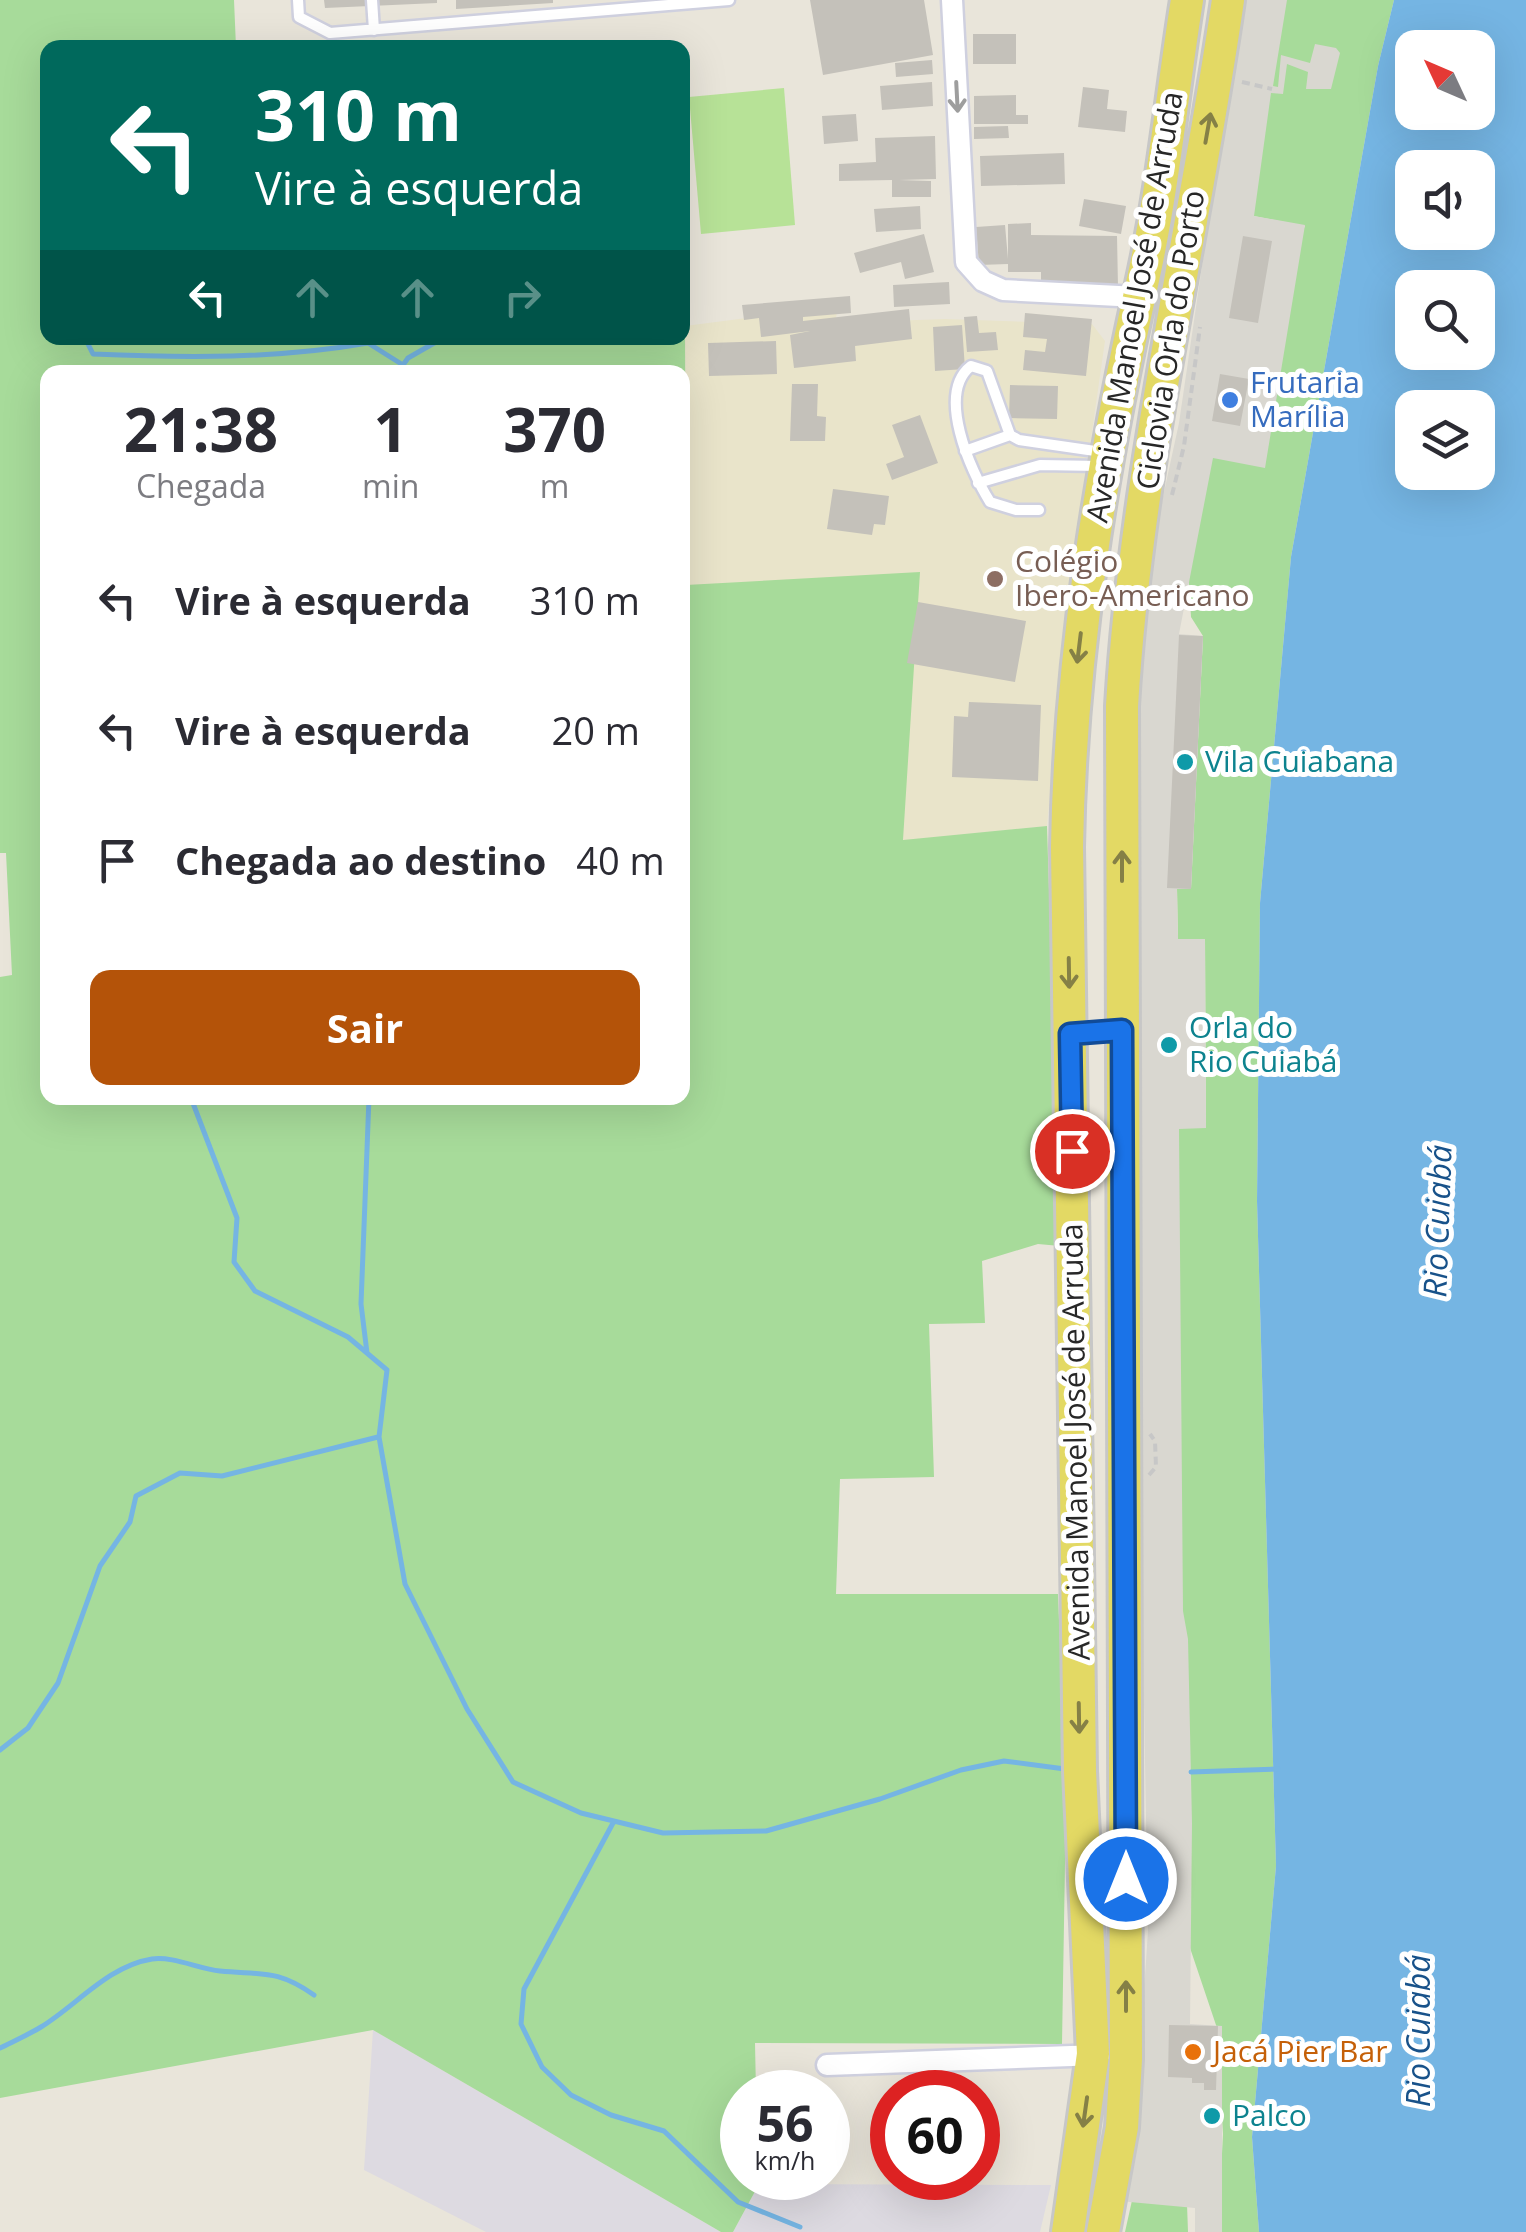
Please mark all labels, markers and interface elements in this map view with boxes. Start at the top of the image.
north arrow [1395,30,1495,130]
map controls [1395,30,1495,490]
text: 310 m [255,66,462,162]
icon: left [90,80,220,210]
one-way arrow [948,81,967,113]
street label: Avenida Manoel José de Arruda [1075,88,1192,525]
one-way arrow [1199,112,1218,145]
button: sound [1395,150,1495,250]
text: Vire à esquerda [255,157,583,218]
street label: Ciclovia Orla do Porto [1126,187,1213,492]
icon: left [180,270,235,325]
icon: ahead [285,270,340,325]
icon: ahead [390,270,445,325]
icon: right [495,270,550,325]
button: search [1395,270,1495,370]
place label: Frutaria Marília [1250,361,1360,436]
text: 21:38 [124,388,278,470]
text: 1 [374,388,408,470]
text: 370 [503,388,606,470]
marker: Frutaria Marília [1219,389,1241,411]
button: layers [1395,390,1495,490]
text: Chegada [136,464,266,507]
text: min [362,464,419,507]
text: m [540,464,569,507]
place label: Colégio Ibero-Americano [1015,540,1249,615]
marker: Colégio Ibero-Americano [984,568,1006,590]
icon: left [90,573,145,628]
text: Vire à esquerda [175,574,471,626]
text: 310 m [530,574,640,626]
one-way arrow [1069,632,1088,664]
icon: left [90,703,145,758]
text: Vire à esquerda [175,704,471,756]
text: 20 m [551,704,640,756]
place label: Vila Cuiabana [1205,740,1394,781]
marker: Vila Cuiabana [1174,751,1196,773]
icon: arrive [90,833,145,888]
text: Chegada ao destino [175,834,546,886]
text: 40 m [576,834,665,886]
one-way arrow [1112,851,1132,884]
one-way arrow [1060,956,1078,988]
button: Sair [90,970,640,1085]
place label: Orla do Rio Cuiabá [1189,1006,1338,1081]
marker: Orla do Rio Cuiabá [1158,1034,1180,1056]
pin [1030,1109,1115,1194]
icon: arrive [1045,1124,1100,1179]
water label: Rio Cuiabá [1412,1144,1461,1298]
street label: Avenida Manoel José de Arruda [1050,1223,1099,1661]
one-way arrow [1070,1701,1089,1733]
position arrow [1074,1827,1178,1931]
water label: Rio Cuiabá [1396,1955,1439,2107]
one-way arrow [1116,1981,1136,2014]
place label: Jacá Pier Bar [1210,2030,1387,2071]
marker: Jacá Pier Bar [1182,2041,1204,2063]
speed limit sign: 60 [870,2070,1000,2200]
text: 56 [756,2089,814,2157]
place label: Palco [1232,2094,1307,2135]
one-way arrow [1075,2095,1093,2128]
marker: Palco [1201,2105,1223,2127]
text: km/h [755,2143,815,2177]

